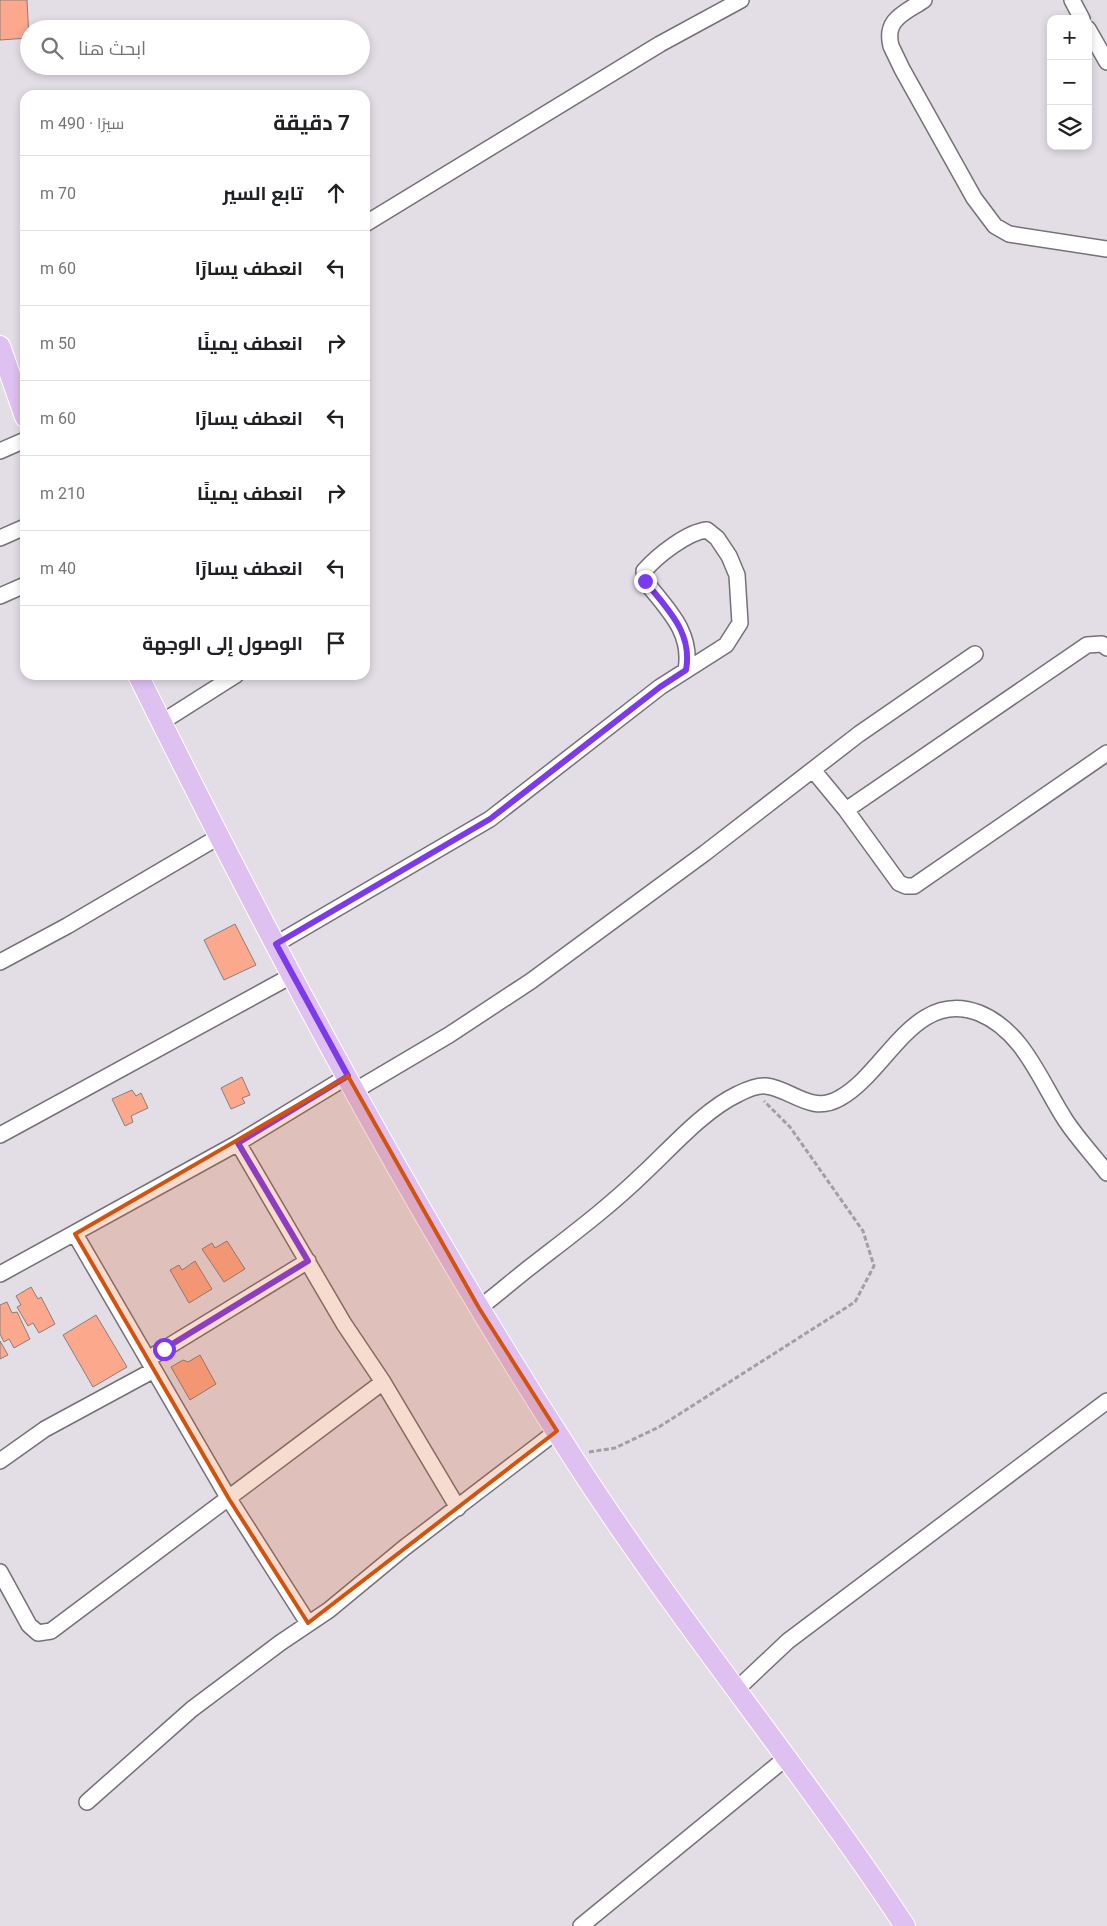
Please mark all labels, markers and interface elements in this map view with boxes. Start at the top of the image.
map controls [1047,15,1092,150]
button: + [1047,15,1092,60]
search box [20,20,370,75]
icon: search [38,34,66,62]
text: ابحث هنا [78,37,146,60]
button: − [1047,60,1092,105]
button: layers [1047,105,1092,150]
text: 7 دقيقة [273,111,350,135]
text: سيرًا · 490 m [40,114,124,133]
icon: ahead [322,179,350,207]
text: تابع السير [223,182,303,205]
text: 70 m [40,184,76,203]
icon: left [322,254,350,282]
text: انعطف يسارًا [195,257,303,280]
text: 60 m [40,259,76,278]
icon: right [322,329,350,357]
text: انعطف يمينًا [197,332,303,355]
text: 50 m [40,334,76,353]
icon: left [322,404,350,432]
text: انعطف يسارًا [195,407,303,430]
text: 60 m [40,409,76,428]
icon: right [322,479,350,507]
text: انعطف يمينًا [197,482,303,505]
text: 210 m [40,484,85,503]
icon: left [322,554,350,582]
text: انعطف يسارًا [195,557,303,580]
text: 40 m [40,559,76,578]
route end [634,570,657,593]
icon: arrive [322,629,350,657]
text: الوصول إلى الوجهة [142,632,303,655]
route start [153,1338,176,1361]

